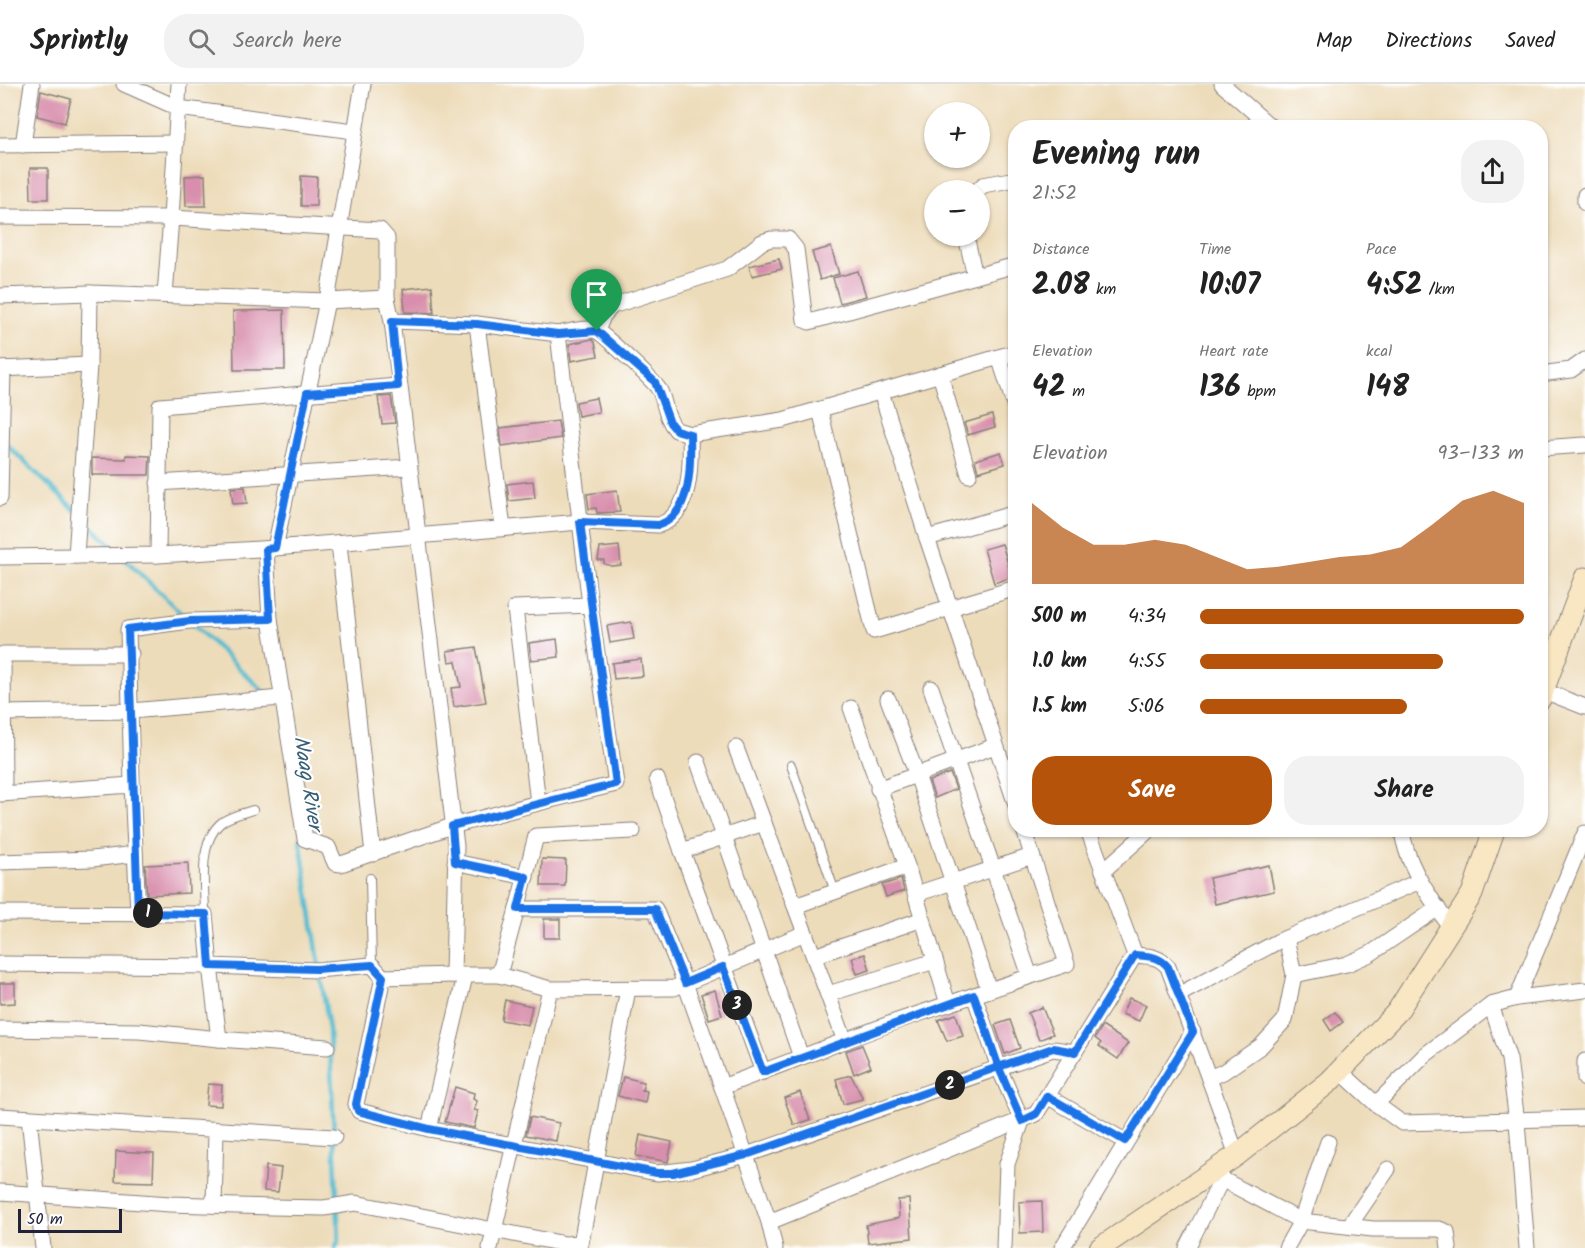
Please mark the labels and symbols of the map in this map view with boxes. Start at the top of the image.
pin [571,269,622,331]
water label: Naag River [283,734,331,836]
pin: 1 [133,898,163,928]
pin: 3 [722,990,752,1020]
pin: 2 [935,1070,965,1100]
scale bar [18,1206,122,1234]

